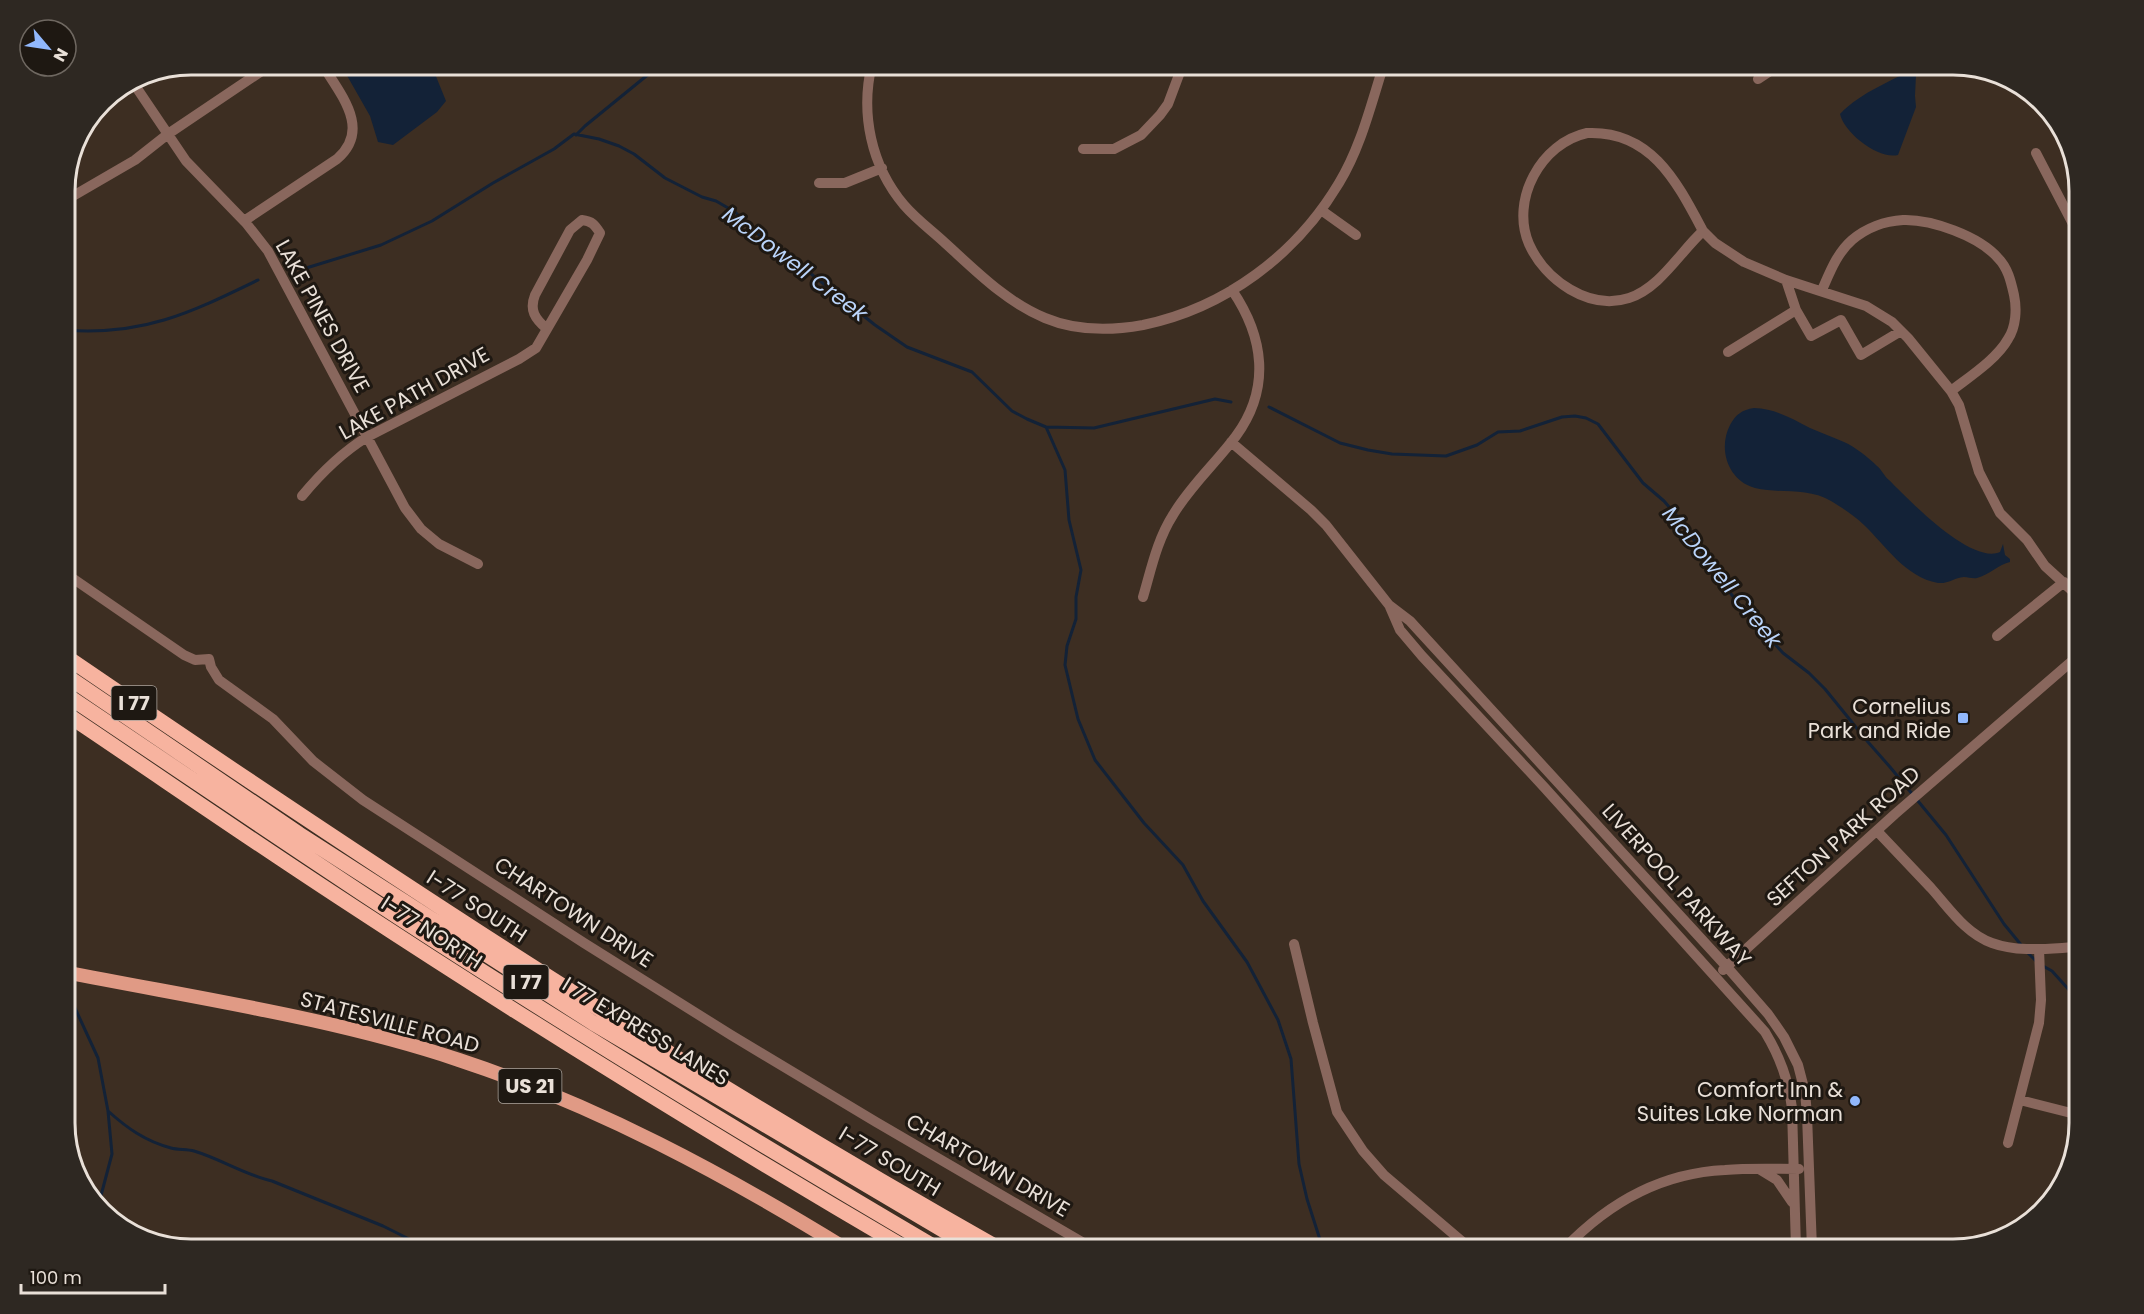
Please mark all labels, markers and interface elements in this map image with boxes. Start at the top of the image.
north arrow [18,18,78,78]
text: N [48,44,74,66]
water label: McDowell Creek [716,199,875,330]
street label: LAKE PINES DRIVE [269,234,377,398]
street label: LAKE PATH DRIVE [334,340,494,446]
water label: McDowell Creek [1655,499,1790,656]
road number: I 77 [112,686,156,720]
place label: Cornelius Park and Ride [1808,692,1951,745]
marker: Cornelius Park and Ride [1956,711,1970,725]
street label: SEFTON PARK ROAD [1760,759,1926,913]
street label: LIVERPOOL PARKWAY [1596,797,1758,973]
street label: CHARTOWN DRIVE [489,850,659,974]
street label: I-77 SOUTH [421,863,533,949]
street label: I-77 NORTH [376,888,488,976]
road number: I 77 [504,965,548,999]
street label: I 77 EXPRESS LANES [557,970,735,1092]
street label: STATESVILLE ROAD [297,984,483,1060]
road number: US 21 [498,1069,562,1103]
place label: Comfort Inn & Suites Lake Norman [1637,1075,1843,1128]
marker: Comfort Inn & Suites Lake Norman [1848,1094,1862,1108]
street label: CHARTOWN DRIVE [901,1106,1075,1224]
street label: I-77 SOUTH [834,1119,946,1203]
scale bar [21,1257,165,1295]
text: 100 m [30,1265,82,1290]

